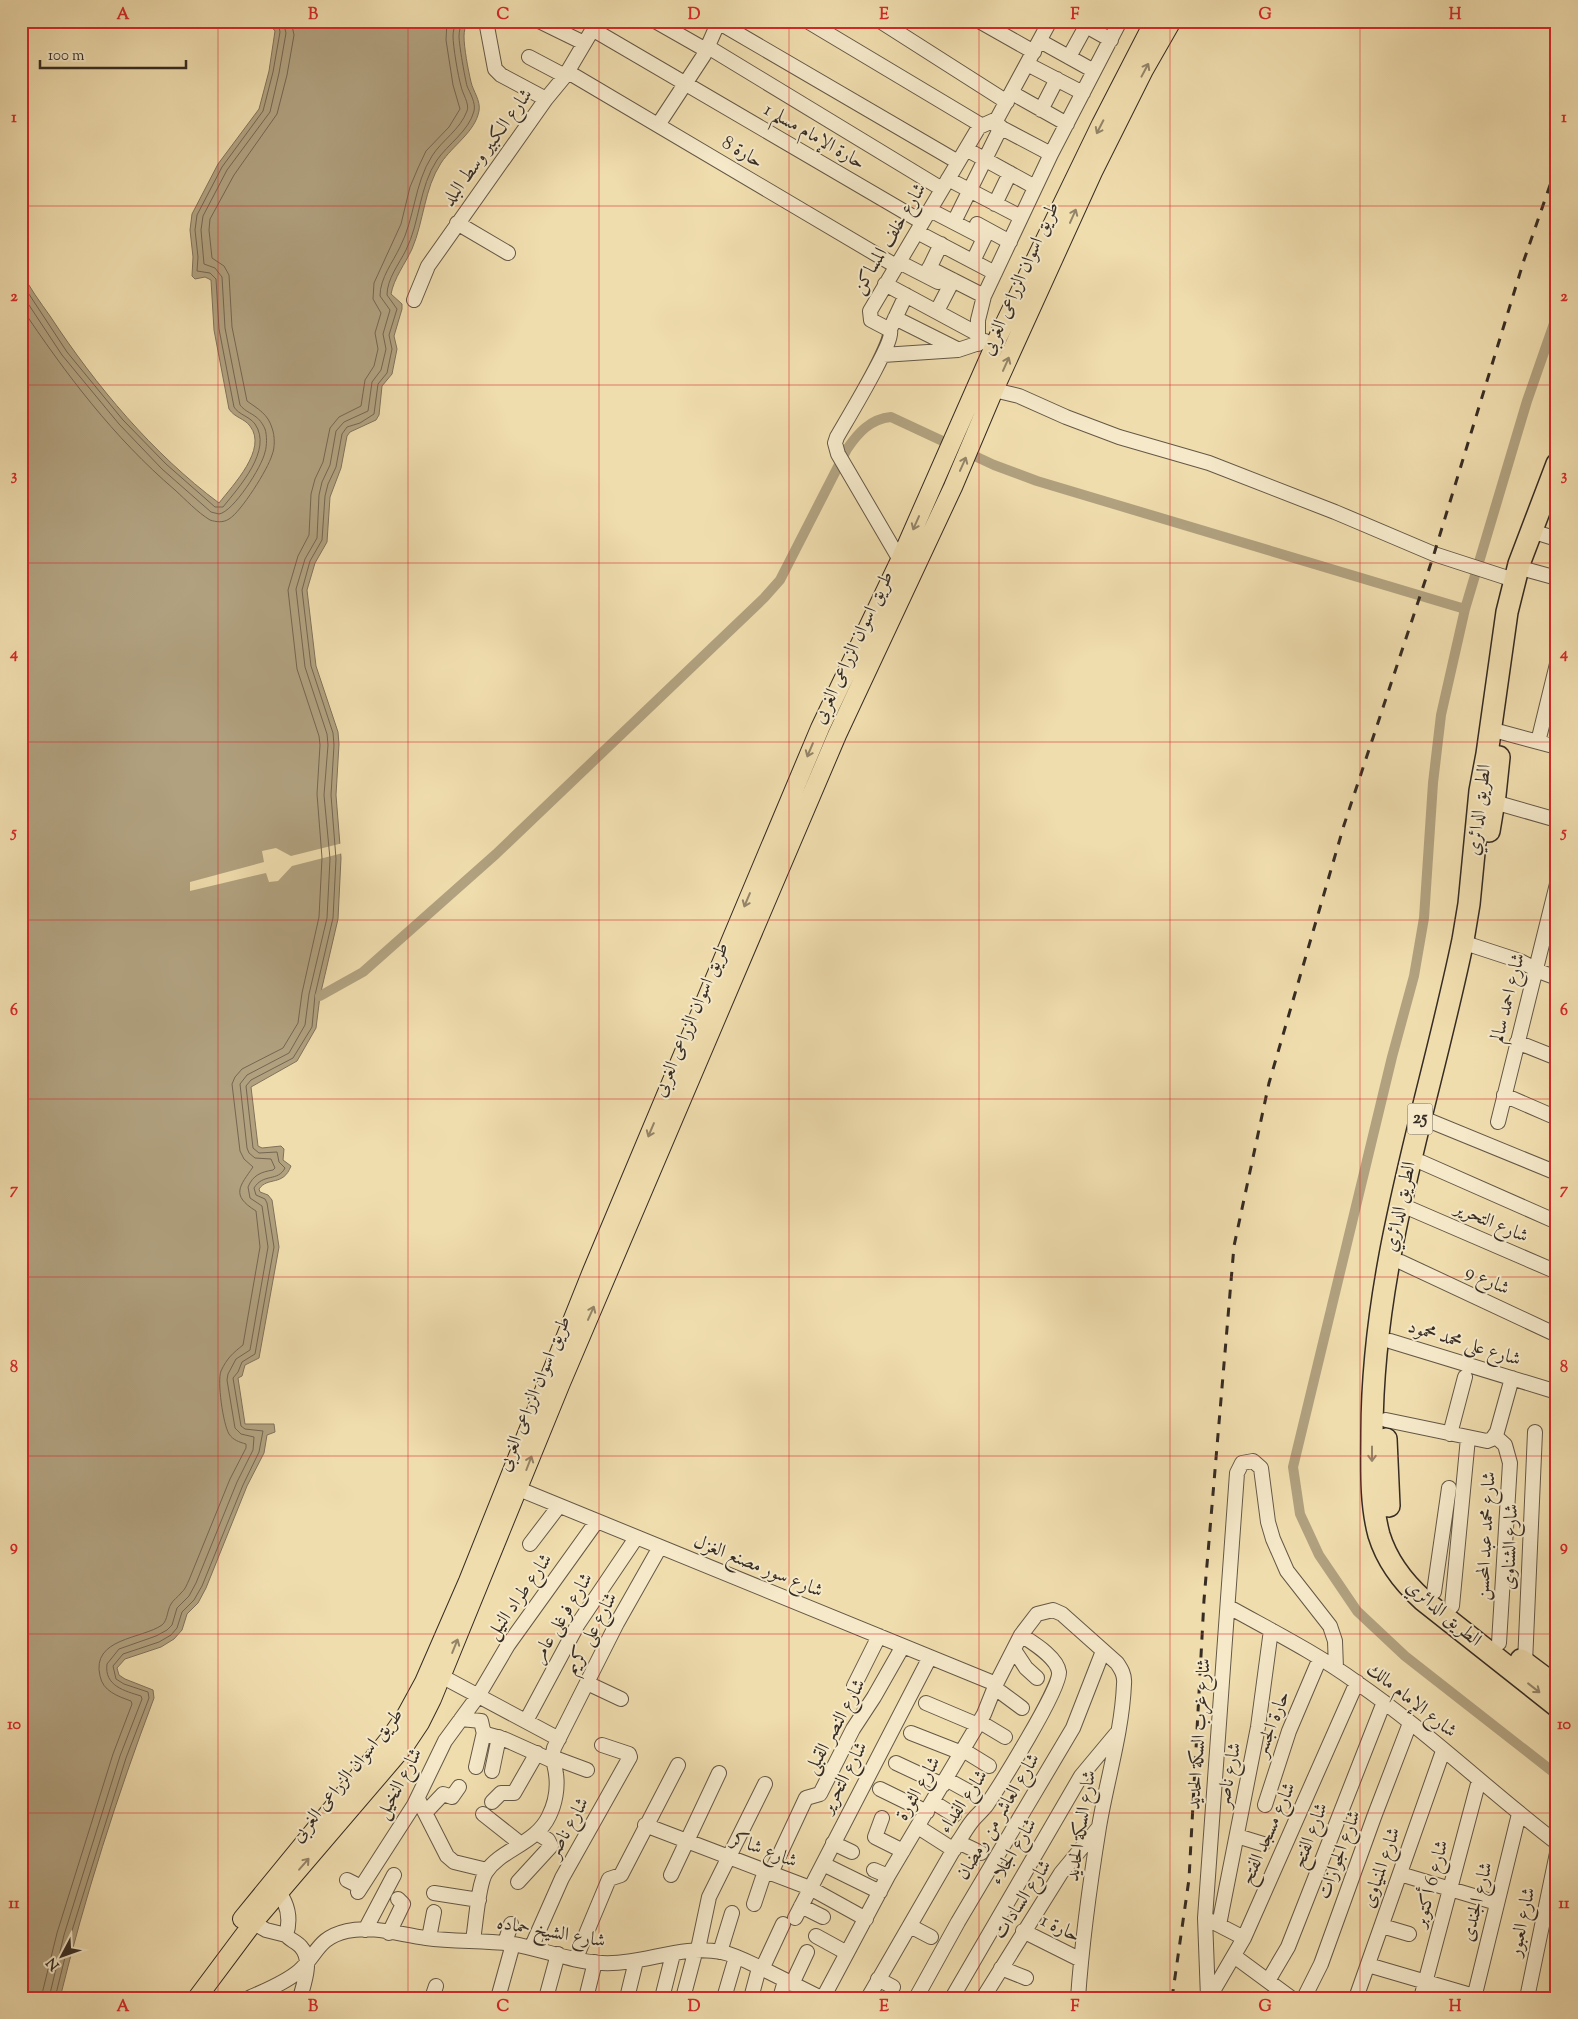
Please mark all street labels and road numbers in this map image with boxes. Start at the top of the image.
street label: شارع الكبير وسط البلد [436,83,540,213]
street label: حارة الإمام مسلم 1 [756,97,870,180]
street label: حارة 8 [716,130,768,176]
street label: شارع خلف المساكن [846,178,934,300]
street label: طريق اسوان الزراعى الغربى [975,198,1067,360]
street label: طريق اسوان الزراعى الغربى [807,567,901,729]
street label: الطريق الدائري [1461,763,1499,857]
street label: طريق اسوان الزراعى الغربى [647,938,737,1102]
street label: شارع احمد سالم [1485,950,1534,1046]
road number: 25 [1408,1104,1432,1134]
street label: الطريق الدائري [1378,1159,1424,1255]
street label: شارع التحرير [1448,1195,1532,1251]
street label: شارع 9 [1460,1259,1514,1303]
street label: طريق اسوان الزراعى الغربى [491,1312,579,1476]
street label: شارع على محمد محمود [1404,1314,1524,1374]
street label: شارع محمد عبد المحسن [1470,1471,1504,1601]
street label: شارع الشناوى [1496,1503,1526,1591]
street label: شارع سور مصنع الغزل [688,1529,827,1607]
street label: شارع طراد النيل [480,1548,560,1646]
street label: شارع فرغلى عامر [526,1568,600,1668]
street label: الطريق الدائري [1399,1574,1487,1654]
street label: شارع على كريم [559,1588,626,1681]
street label: شارع غرب السكة الحديد [1181,1657,1219,1811]
street label: شارع الإمام مالك [1359,1657,1462,1746]
street label: شارع النصر القبلى [799,1674,873,1780]
street label: حارة الجسر [1247,1687,1298,1763]
street label: طريق اسوان الزراعى الغربى [285,1703,411,1849]
street label: شارع التحرير [814,1737,875,1820]
street label: شارع ناصر [1210,1740,1250,1812]
street label: شارع النخيل [370,1743,430,1825]
street label: شارع العاشر من رمضان [950,1748,1048,1886]
street label: شارع الثورة [890,1752,948,1826]
street label: شارع الفداء [933,1765,995,1839]
street label: شارع السكة الحديد [1060,1769,1104,1883]
street label: شارع مسجد الفتح [1234,1778,1305,1890]
street label: شارع ناصر [540,1793,597,1865]
street label: شارع الفتح [1286,1799,1338,1874]
street label: شارع الجوازات [1311,1807,1369,1903]
street label: شارع الجلاء [983,1814,1045,1890]
street label: شارع المنياوى [1356,1824,1408,1912]
street label: شارع شاكر [725,1825,801,1876]
street label: شارع 6 أكتوبر [1406,1837,1457,1933]
street label: شارع السادات [987,1855,1059,1945]
street label: شارع الجندى [1455,1859,1501,1945]
street label: شارع العبور [1502,1885,1544,1961]
street label: حارة 1 [1036,1908,1084,1950]
street label: شارع الشيخ حماده [494,1910,607,1958]

